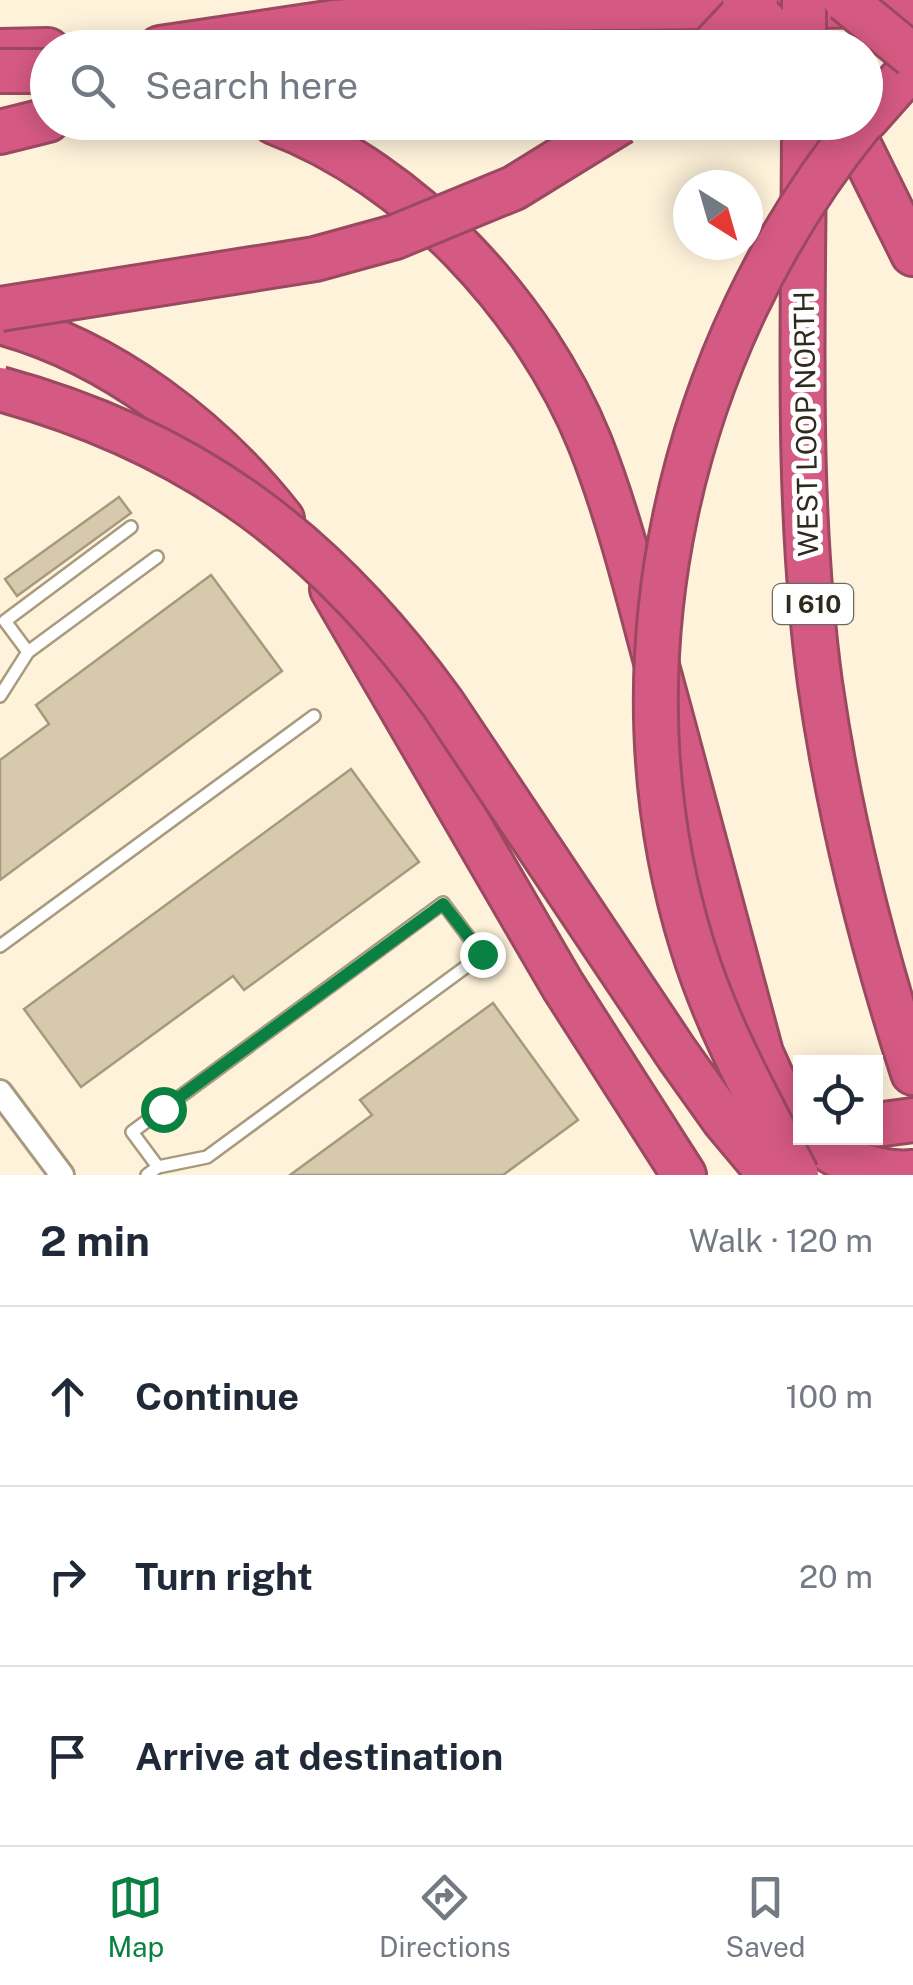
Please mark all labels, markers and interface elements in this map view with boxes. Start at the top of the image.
search box [30,30,883,140]
icon: search [65,58,120,113]
text: Search here [145,63,358,108]
north arrow [673,170,763,260]
street label: WEST LOOP NORTH [787,291,824,557]
road number: I 610 [773,584,853,624]
route end [460,932,506,978]
map controls [793,1055,883,1145]
button: locate [793,1055,883,1145]
route start [141,1087,187,1133]
text: 2 min [40,1216,150,1265]
text: Walk · 120 m [689,1222,873,1259]
icon: ahead [40,1369,95,1424]
text: Continue [135,1374,299,1419]
text: 100 m [786,1378,873,1415]
icon: right [40,1549,95,1604]
text: Turn right [135,1554,313,1599]
text: 20 m [799,1558,873,1595]
icon: arrive [40,1729,95,1784]
text: Arrive at destination [135,1734,503,1779]
tab: Map [107,1870,164,1963]
tab: Directions [379,1870,511,1963]
tab: Saved [725,1870,806,1963]

